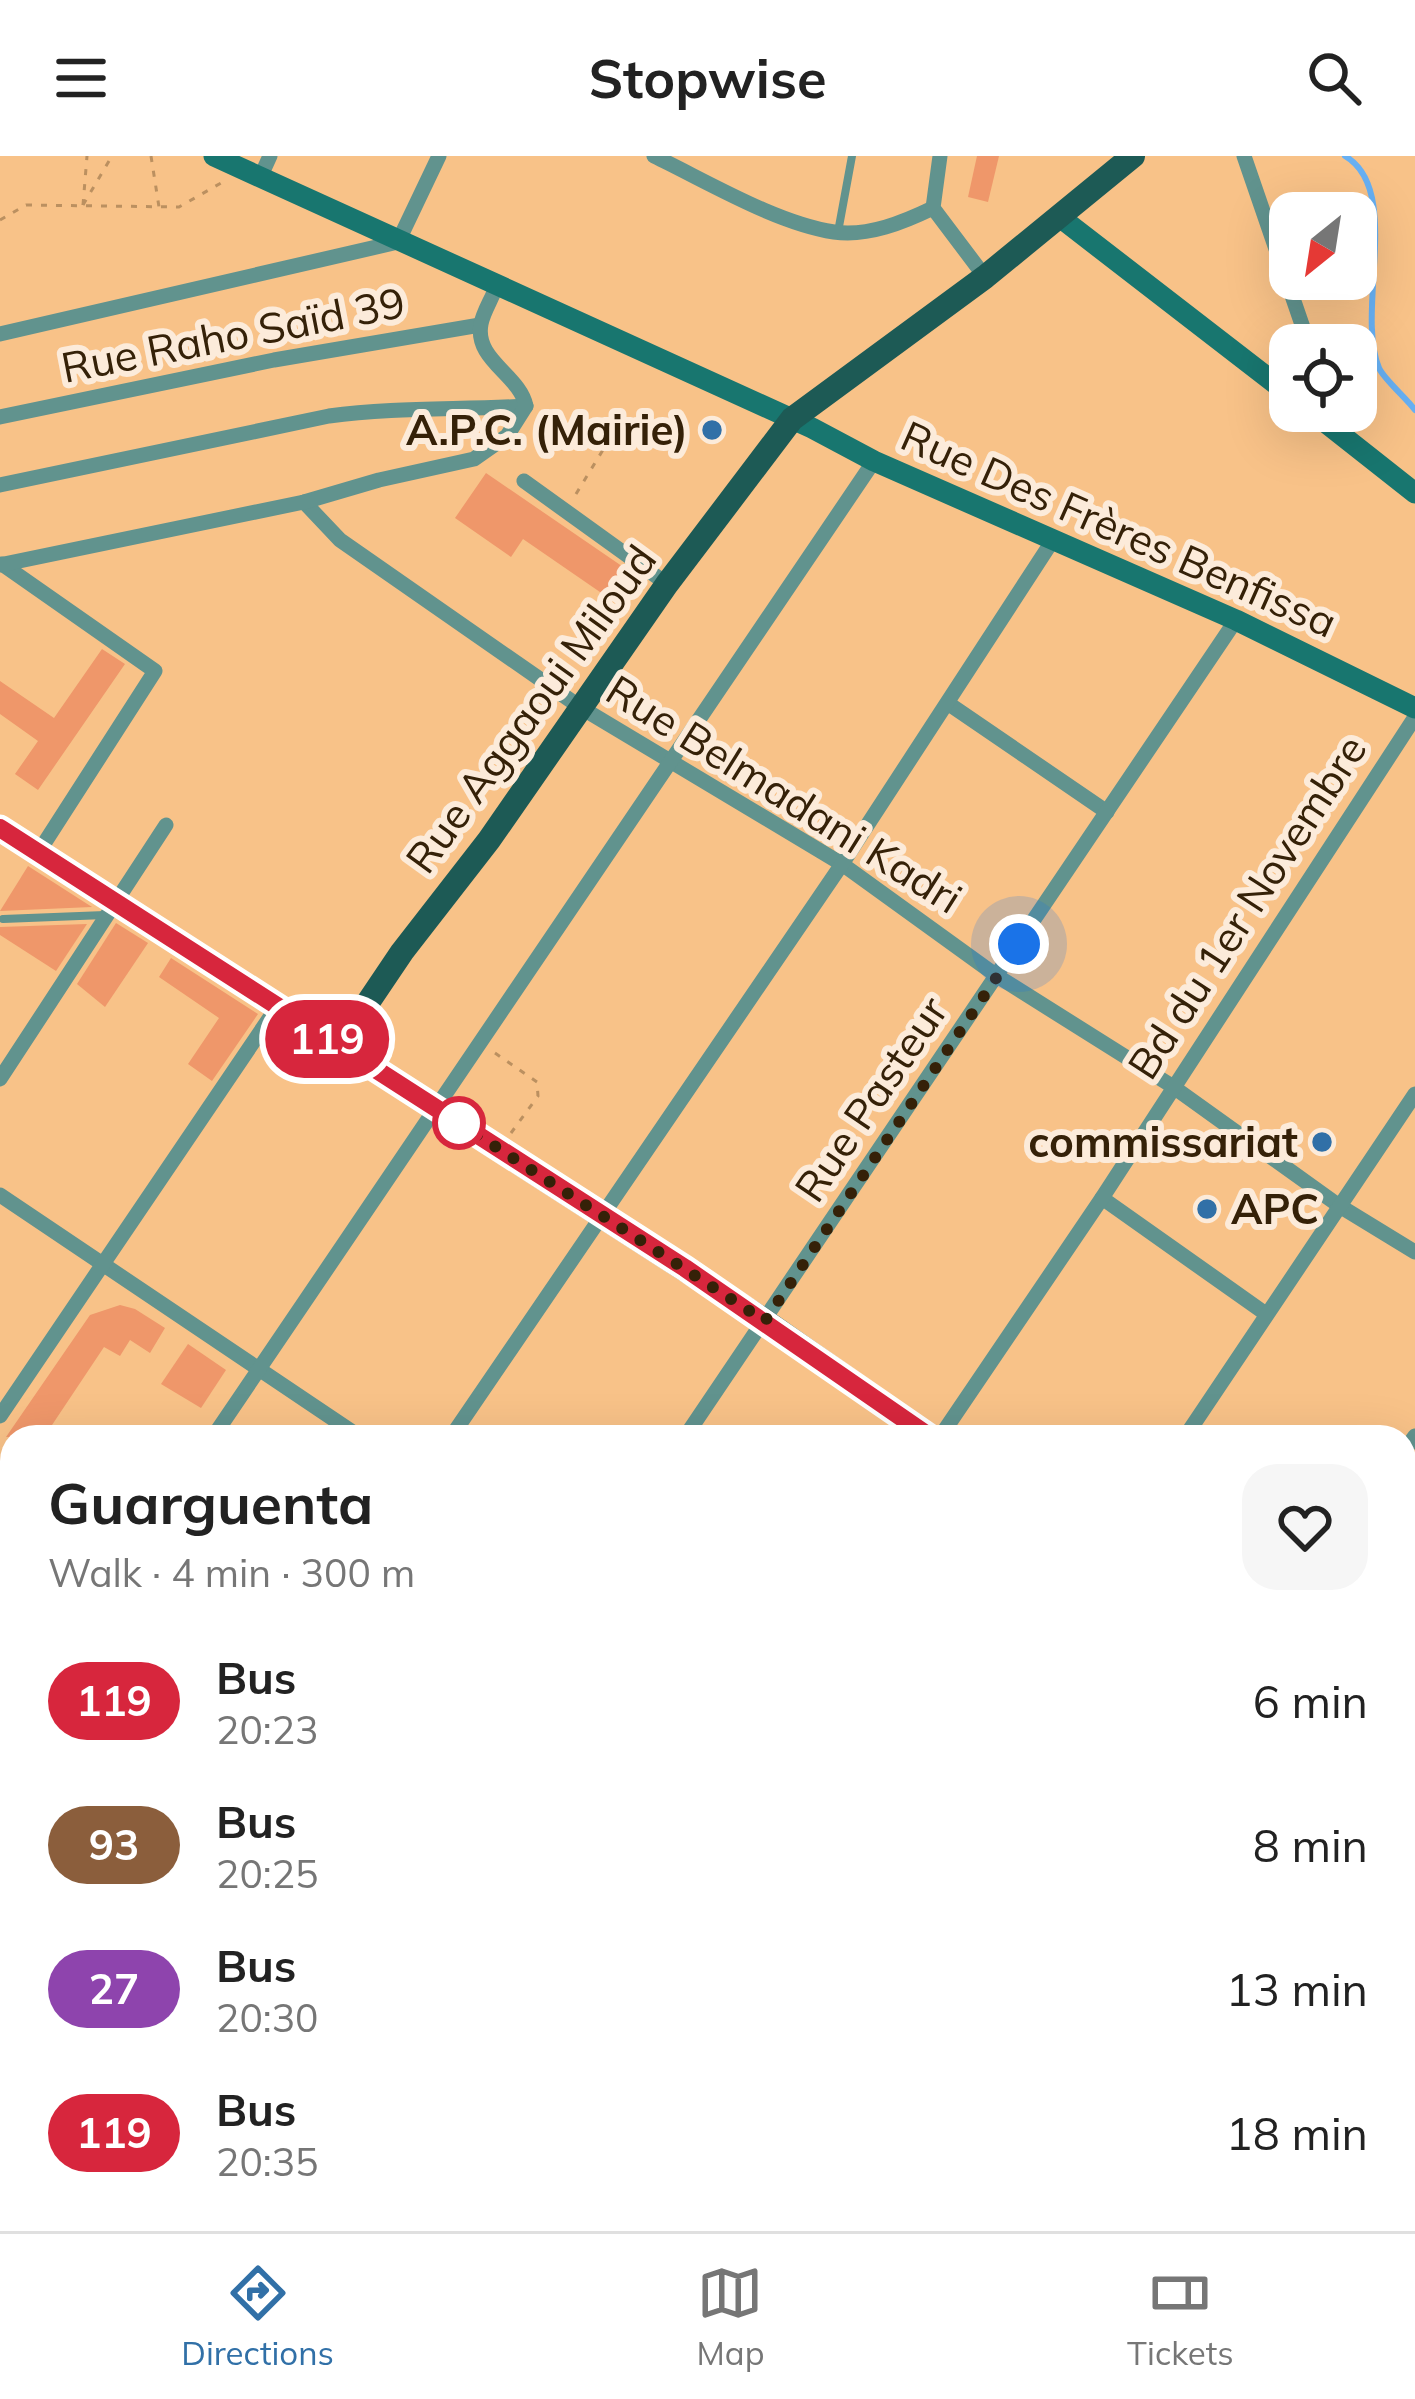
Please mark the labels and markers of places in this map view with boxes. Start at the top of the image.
place label: A.P.C. (Mairie) [406,403,688,456]
marker: A.P.C. (Mairie) [699,417,725,443]
unlabelled marker [434,1098,484,1148]
place label: commissariat [1028,1115,1298,1168]
marker: commissariat [1309,1129,1335,1155]
place label: APC [1231,1182,1319,1235]
marker: APC [1194,1196,1220,1222]

